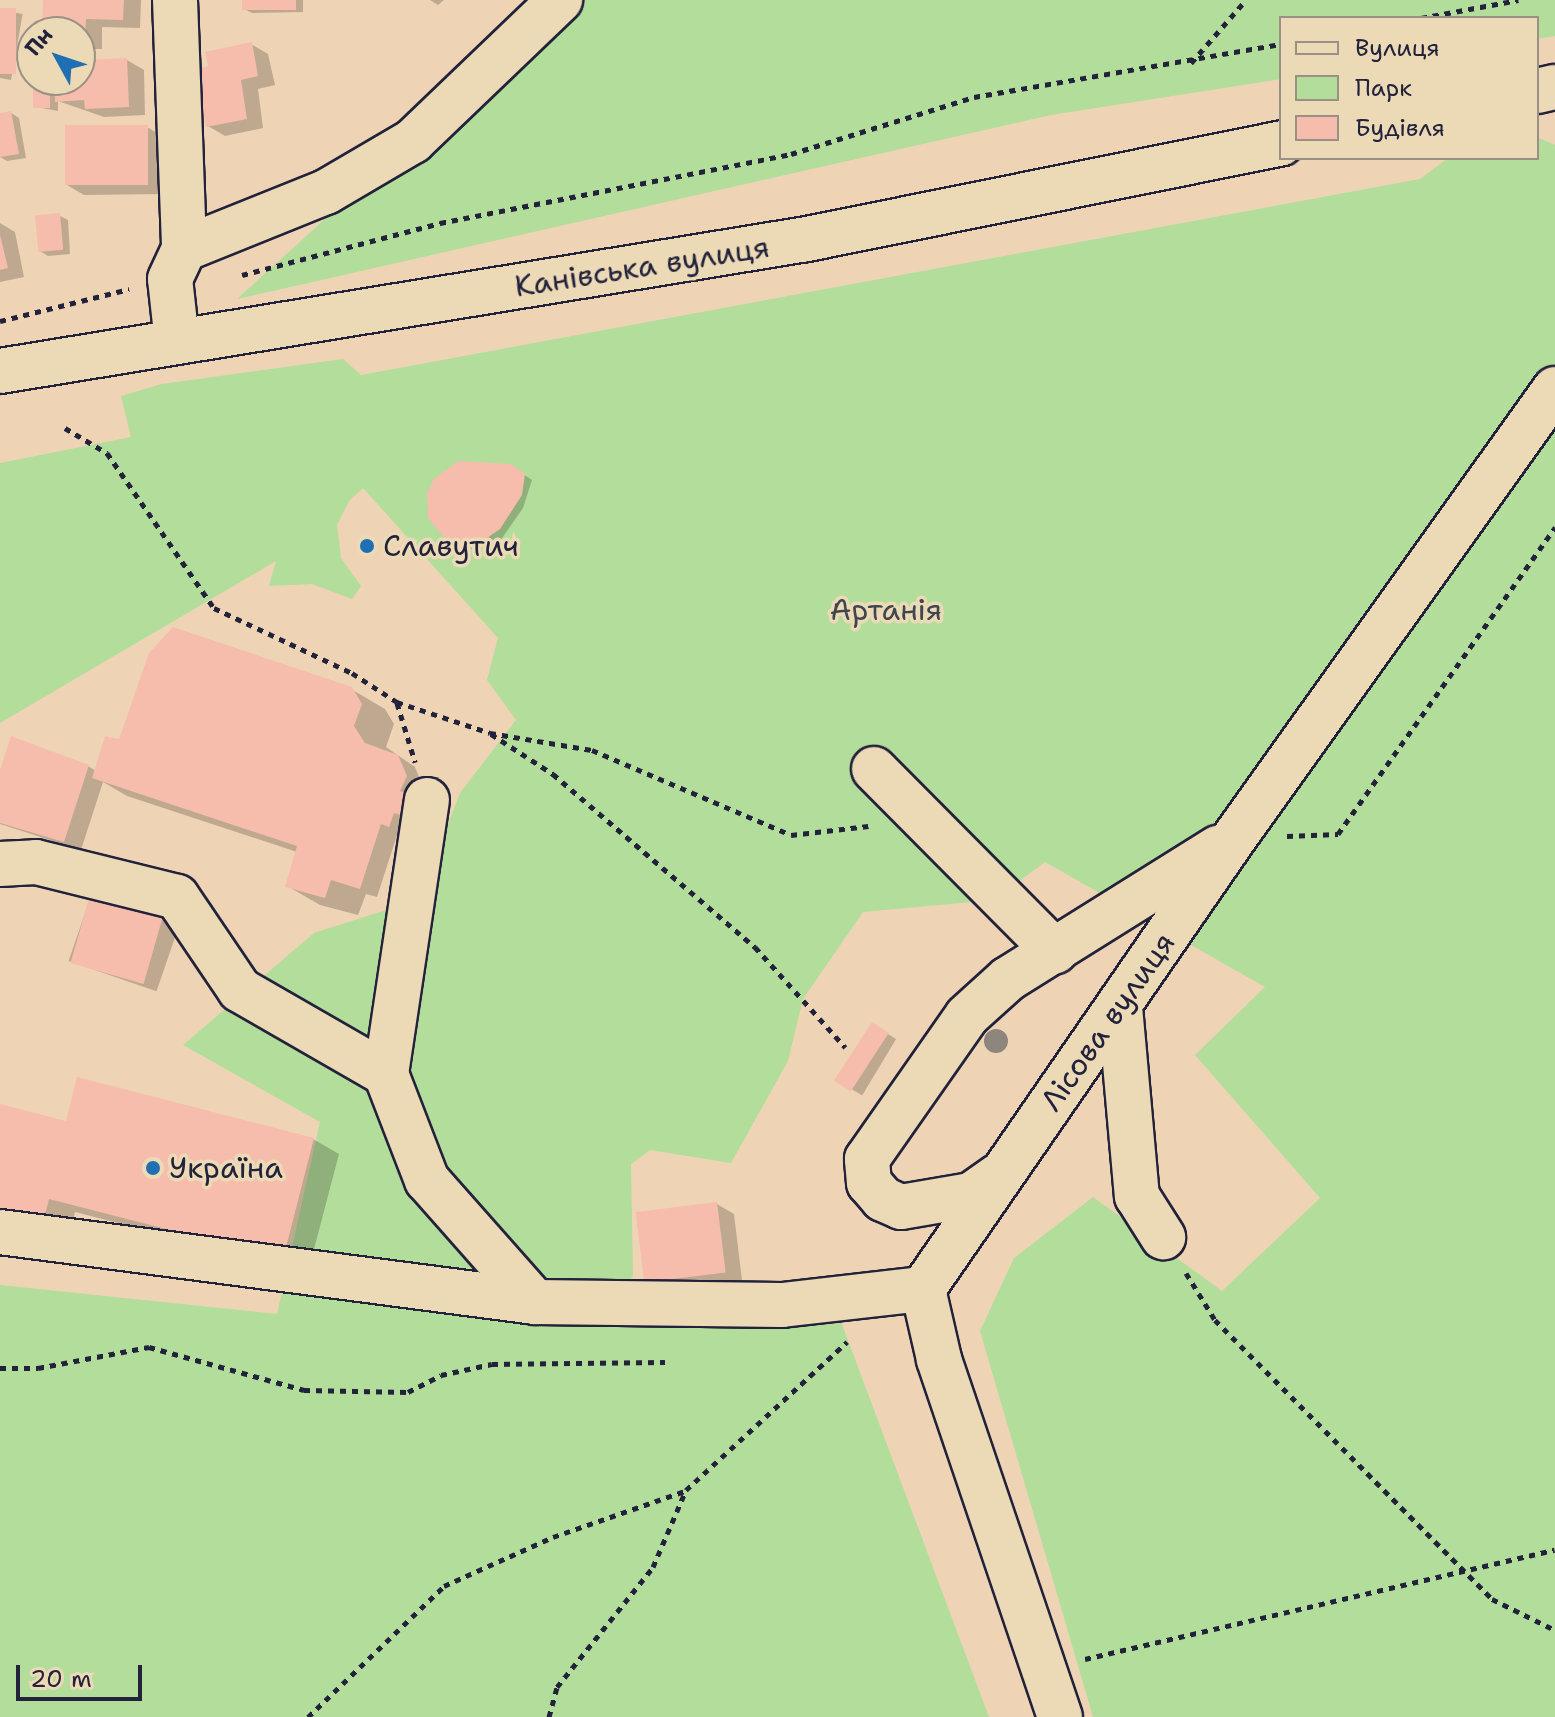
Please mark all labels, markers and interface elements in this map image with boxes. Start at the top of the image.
north arrow [16,16,96,96]
legend [1279,16,1539,160]
text: Пн [18,21,59,62]
text: Вулиця [1355,32,1440,64]
text: Парк [1355,72,1412,104]
text: Будівля [1355,112,1445,144]
street label: Канівська вулиця [512,229,772,305]
place label: Славутич [383,528,519,564]
marker: Славутич [358,537,376,555]
park label: Артанія [830,592,942,628]
street label: Лісова вулиця [1033,926,1183,1118]
place label: Україна [169,1150,283,1186]
marker: Україна [144,1159,162,1177]
scale bar [20,1649,146,1699]
text: 20 m [30,1663,92,1695]

